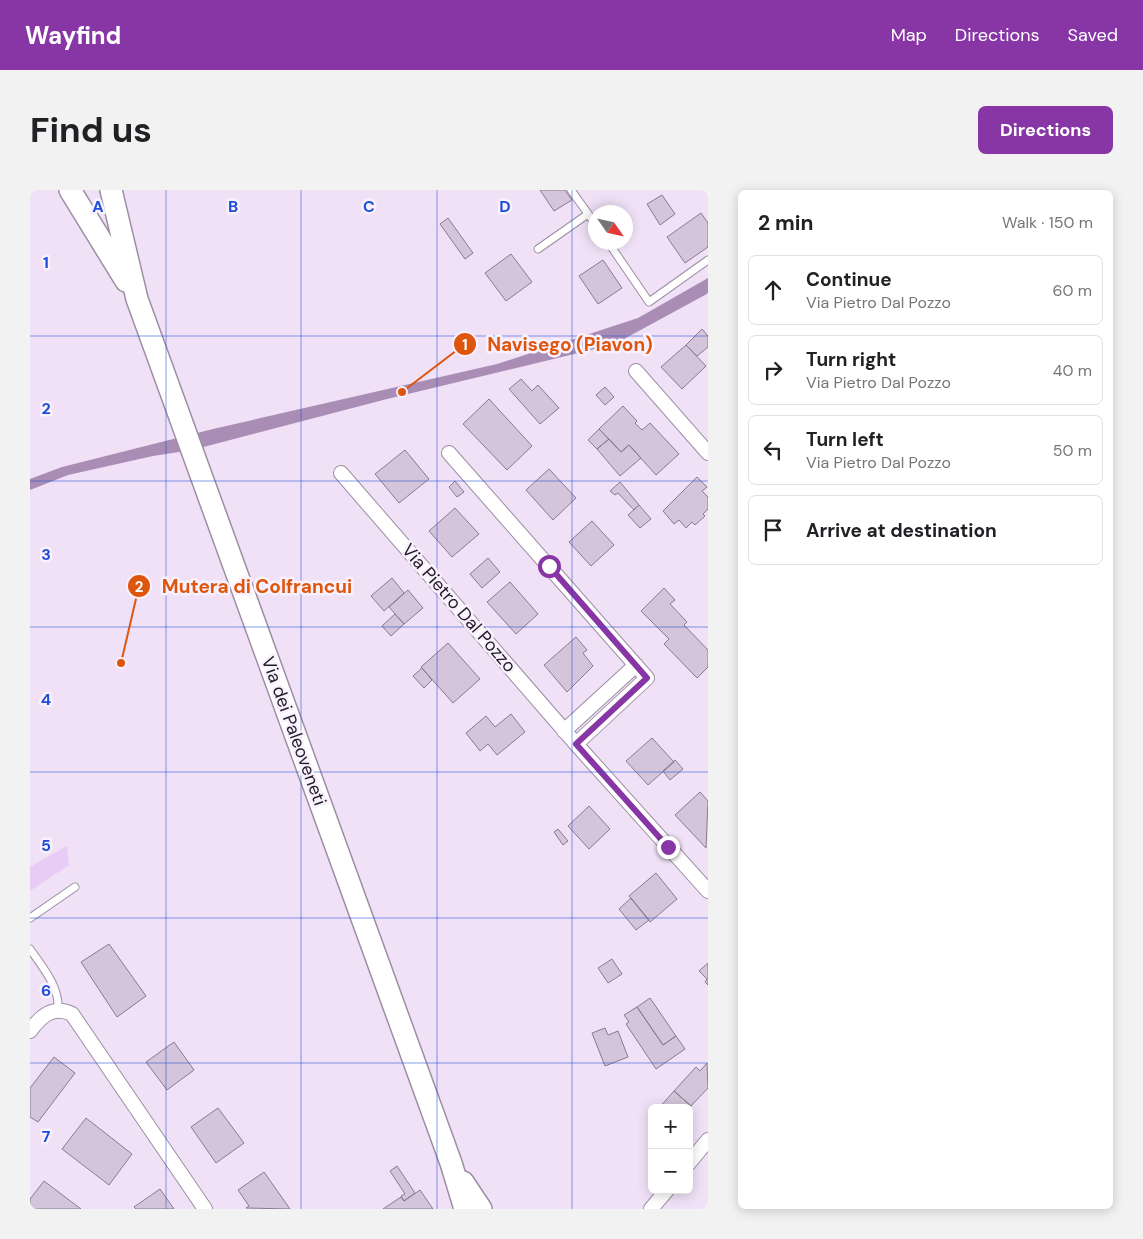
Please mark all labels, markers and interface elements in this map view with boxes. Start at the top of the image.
text: Wayfind [25,20,121,51]
text: Map [891,23,927,47]
text: Directions [955,23,1040,47]
text: Saved [1068,23,1118,47]
button: Directions [978,106,1113,154]
text: Find us [30,107,152,153]
text: A [92,196,104,217]
text: B [228,196,238,217]
text: C [363,196,375,217]
text: D [499,196,511,217]
north arrow [588,205,633,250]
text: 2 min [758,209,814,237]
text: Walk · 150 m [1002,212,1093,233]
text: 1 [43,252,49,273]
text: Continue [806,267,892,292]
icon: ahead [759,276,787,304]
text: 60 m [1052,280,1092,301]
text: Via Pietro Dal Pozzo [806,292,951,313]
callout: Navisego (Piavon) [452,327,663,361]
text: Navisego (Piavon) [487,332,653,357]
text: 1 [462,335,468,355]
text: Turn right [806,347,896,372]
icon: right [759,356,787,384]
text: 40 m [1053,360,1092,381]
text: Via Pietro Dal Pozzo [806,372,951,393]
text: 2 [41,398,51,419]
text: Turn left [806,427,884,452]
icon: left [759,436,787,464]
text: 50 m [1053,440,1092,461]
text: Via Pietro Dal Pozzo [806,452,951,473]
icon: arrive [759,516,787,544]
text: Arrive at destination [806,518,997,543]
street label: Via Pietro Dal Pozzo [396,539,522,677]
text: 3 [41,544,51,565]
route start [538,555,561,578]
callout: Mutera di Colfrancui [126,569,362,603]
text: Mutera di Colfrancui [162,574,352,599]
text: 2 [135,577,144,597]
street label: Via dei Paleoveneti [256,653,332,809]
text: 4 [41,689,51,710]
text: 5 [41,835,51,856]
route end [657,836,680,859]
text: 6 [41,980,51,1001]
map controls [648,1104,693,1194]
button: + [648,1104,693,1149]
text: 7 [42,1126,51,1147]
button: − [648,1149,693,1194]

